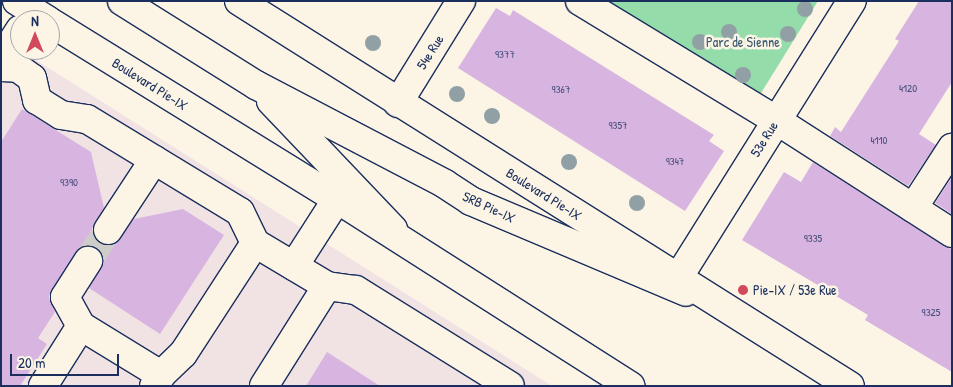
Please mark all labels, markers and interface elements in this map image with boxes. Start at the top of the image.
north arrow [10,10,60,60]
text: N [31,11,39,30]
street label: 54e Rue [413,32,447,72]
park label: Parc de Sienne [706,34,780,50]
house number: 9377 [495,47,515,61]
street label: Boulevard Pie-IX [109,54,191,114]
house number: 4120 [899,81,917,95]
house number: 9367 [552,82,570,96]
house number: 9357 [608,118,628,132]
street label: 53e Rue [747,118,781,160]
house number: 4110 [870,133,888,147]
house number: 9347 [666,154,684,168]
street label: Boulevard Pie-IX [503,164,585,224]
house number: 9390 [60,175,78,189]
street label: SRB Pie-IX [460,188,518,226]
house number: 9335 [804,231,822,245]
place label: Pie-IX / 53e Rue [753,282,837,298]
marker: Pie-IX / 53e Rue [737,284,749,296]
house number: 9325 [922,305,940,319]
scale bar [12,344,121,376]
text: 20 m [18,352,45,373]

